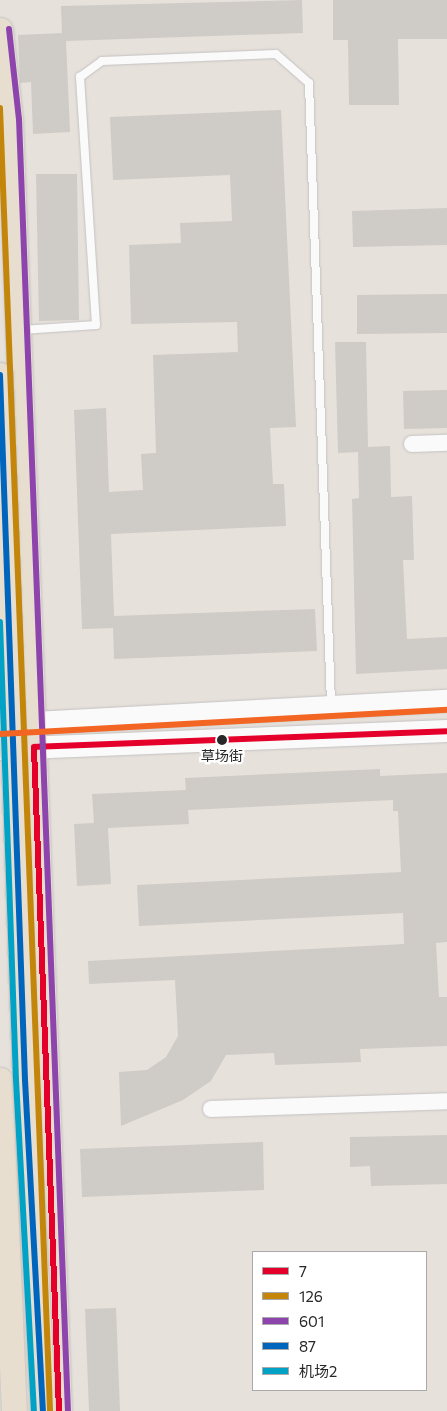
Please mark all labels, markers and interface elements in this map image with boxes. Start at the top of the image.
marker: 草场街 [217,735,227,745]
place label: 草场街 [201,748,243,764]
legend [252,1251,427,1391]
text: 7 [299,1262,307,1280]
text: 126 [299,1287,323,1305]
text: 601 [299,1312,324,1330]
text: 87 [299,1337,316,1355]
text: 机场2 [299,1362,337,1380]

